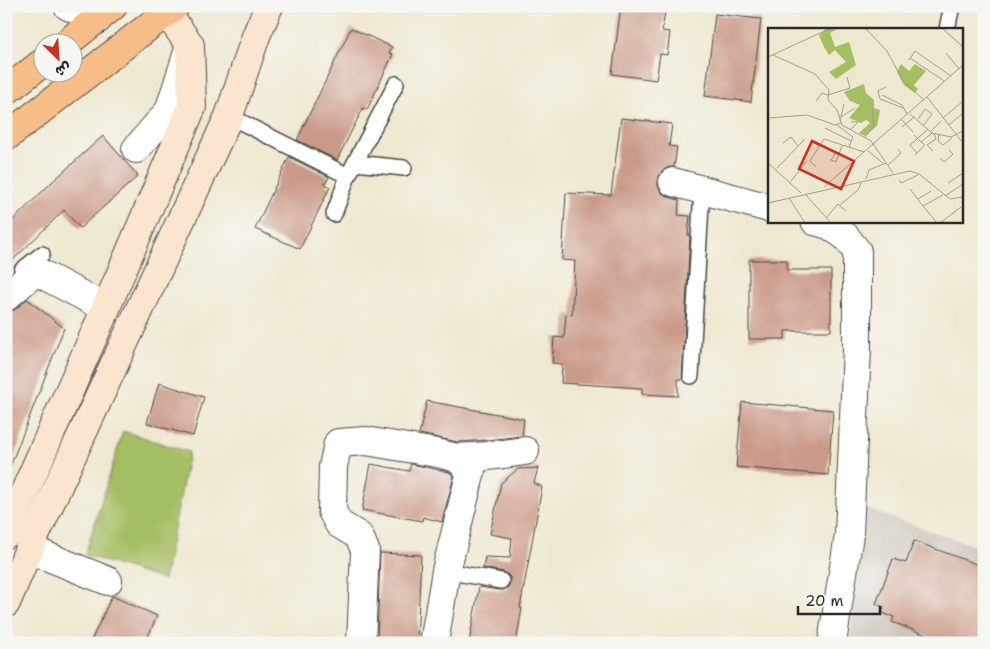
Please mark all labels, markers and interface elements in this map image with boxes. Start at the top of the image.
inset map [768,28,962,222]
north arrow [32,32,82,82]
text: ش [53,58,74,81]
scale bar [798,584,880,616]
text: 20 m [805,591,844,611]

